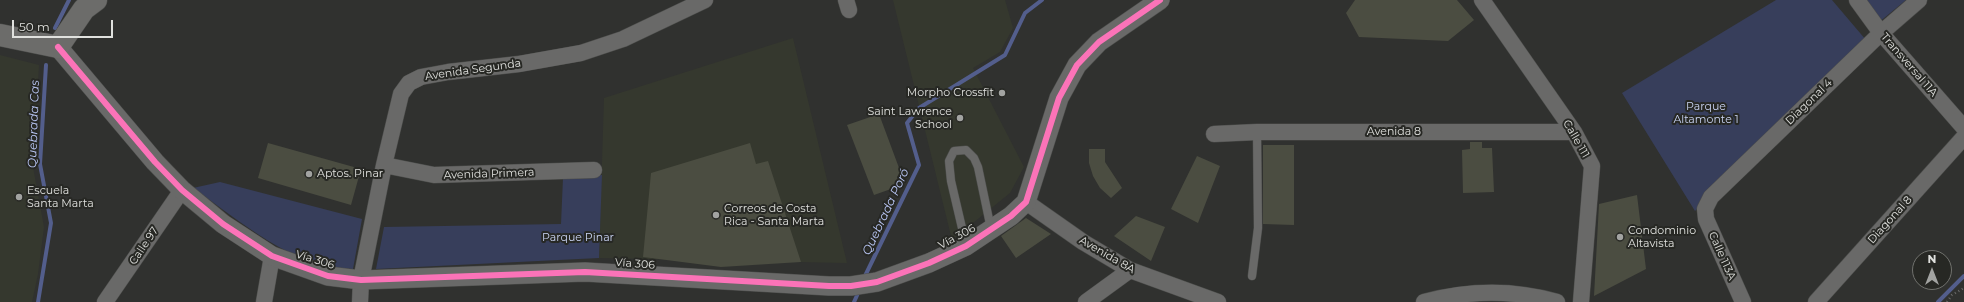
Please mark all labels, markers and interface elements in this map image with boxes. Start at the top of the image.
scale bar [14,12,115,38]
text: 50 m [19,19,50,34]
street label: Transversal 11A [1878,31,1940,99]
street label: Avenida Segunda [424,57,522,83]
street label: Diagonal 4 [1783,76,1835,128]
water label: Quebrada Cas [25,80,43,168]
place label: Morpho Crossfit [907,86,994,100]
marker: Morpho Crossfit [997,88,1007,98]
park label: Parque Altamonte 1 [1673,100,1739,126]
place label: Saint Lawrence School [867,105,952,131]
marker: Saint Lawrence School [955,113,965,123]
street label: Calle 111 [1560,118,1592,160]
street label: Avenida 8 [1367,125,1421,139]
street label: Avenida Primera [443,166,535,182]
water label: Quebrada Poró [860,166,912,258]
place label: Aptos. Pinar [317,167,383,181]
marker: Aptos. Pinar [304,169,314,179]
place label: Escuela Santa Marta [27,184,94,210]
marker: Escuela Santa Marta [14,192,24,202]
street label: Diagonal 8 [1865,193,1915,247]
place label: Correos de Costa Rica - Santa Marta [724,202,824,228]
marker: Correos de Costa Rica - Santa Marta [711,210,721,220]
street label: Vía 306 [936,222,978,252]
place label: Condominio Altavista [1628,224,1696,250]
street label: Calle 97 [127,225,161,267]
street label: Calle 113A [1705,230,1739,282]
park label: Parque Pinar [542,231,614,245]
marker: Condominio Altavista [1615,232,1625,242]
street label: Avenida 8A [1077,234,1137,276]
street label: Vía 306 [294,248,336,272]
north arrow [1912,250,1952,290]
text: N [1928,252,1936,266]
street label: Vía 306 [615,256,655,272]

